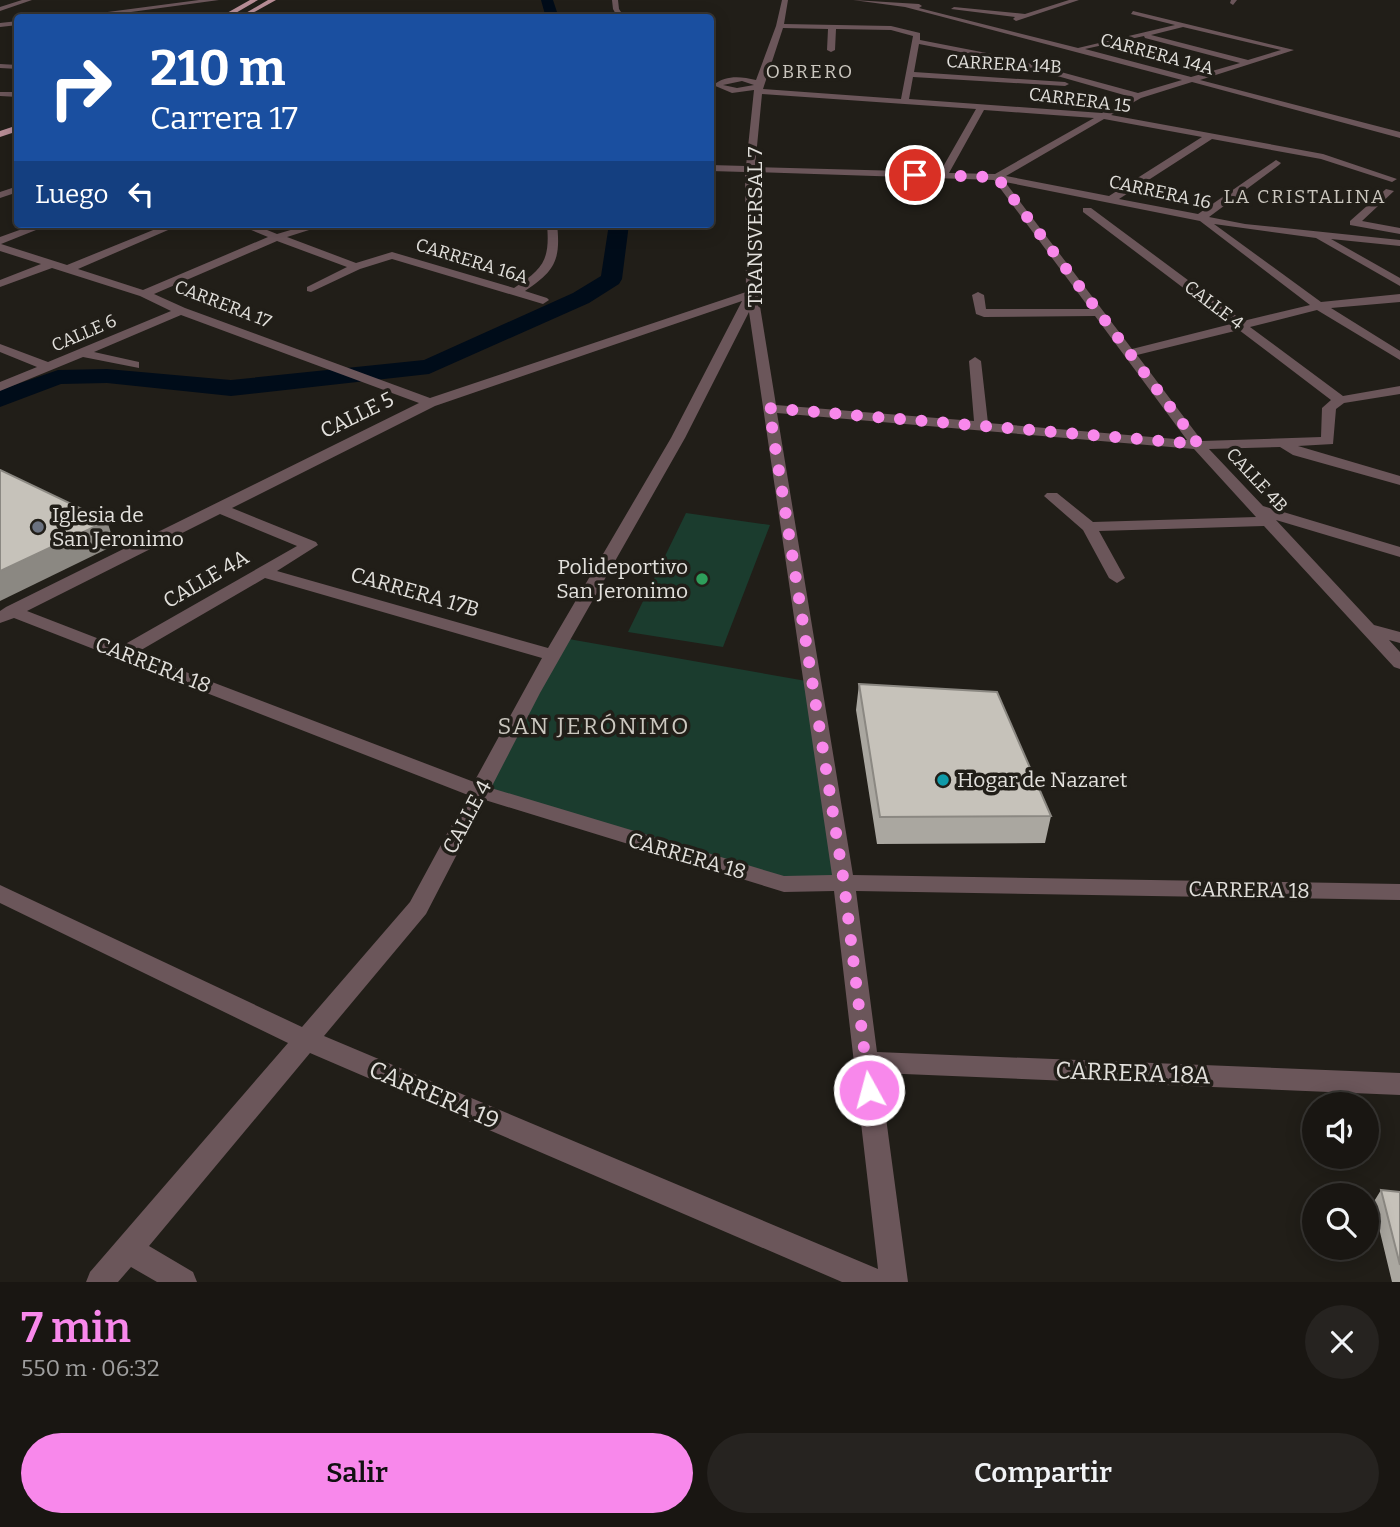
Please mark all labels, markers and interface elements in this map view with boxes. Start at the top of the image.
street label: CARRERA 14A [1098,28,1216,80]
text: 210 m [150,39,285,98]
icon: right [35,42,126,133]
street label: CARRERA 14B [946,50,1062,78]
district label: OBRERO [766,60,854,83]
street label: CARRERA 15 [1028,83,1132,117]
text: Carrera 17 [150,99,298,137]
pin [885,145,945,205]
street label: TRANSVERSAL 7 [742,146,768,307]
icon: arrive [896,156,934,194]
street label: CARRERA 16 [1107,170,1213,214]
icon: left [122,175,160,213]
text: Luego [35,179,108,210]
district label: LA CRISTALINA [1223,185,1387,208]
street label: CARRERA 16A [413,233,531,289]
street label: CARRERA 17 [171,275,275,333]
street label: CALLE 4 [1180,276,1248,335]
street label: CALLE 6 [48,310,120,356]
street label: CALLE 5 [316,386,398,444]
street label: CALLE 4B [1222,443,1292,517]
place label: Iglesia de San Jeronimo [52,502,184,552]
marker: Iglesia de San Jeronimo [30,519,46,535]
street label: CALLE 4A [158,544,254,614]
place label: Polideportivo San Jeronimo [556,554,688,604]
street label: CARRERA 17B [348,561,482,623]
marker: Polideportivo San Jeronimo [694,571,710,587]
street label: CARRERA 18 [92,631,214,699]
district label: SAN JERÓNIMO [498,712,690,740]
place label: Hogar de Nazaret [957,767,1128,793]
marker: Hogar de Nazaret [935,772,951,788]
street label: CALLE 4 [437,776,497,858]
street label: CARRERA 18 [625,827,749,885]
street label: CARRERA 18 [1188,876,1310,904]
position arrow [832,1053,906,1127]
street label: CARRERA 19 [365,1055,503,1135]
street label: CARRERA 18A [1055,1056,1211,1090]
map controls [1302,1092,1379,1260]
button: sound [1302,1092,1379,1169]
button: search [1302,1183,1379,1260]
text: 7 min [21,1303,131,1353]
button: close [1305,1305,1379,1379]
text: 550 m · 06:32 [21,1354,160,1382]
button: Salir [21,1433,693,1513]
button: Compartir [707,1433,1379,1513]

